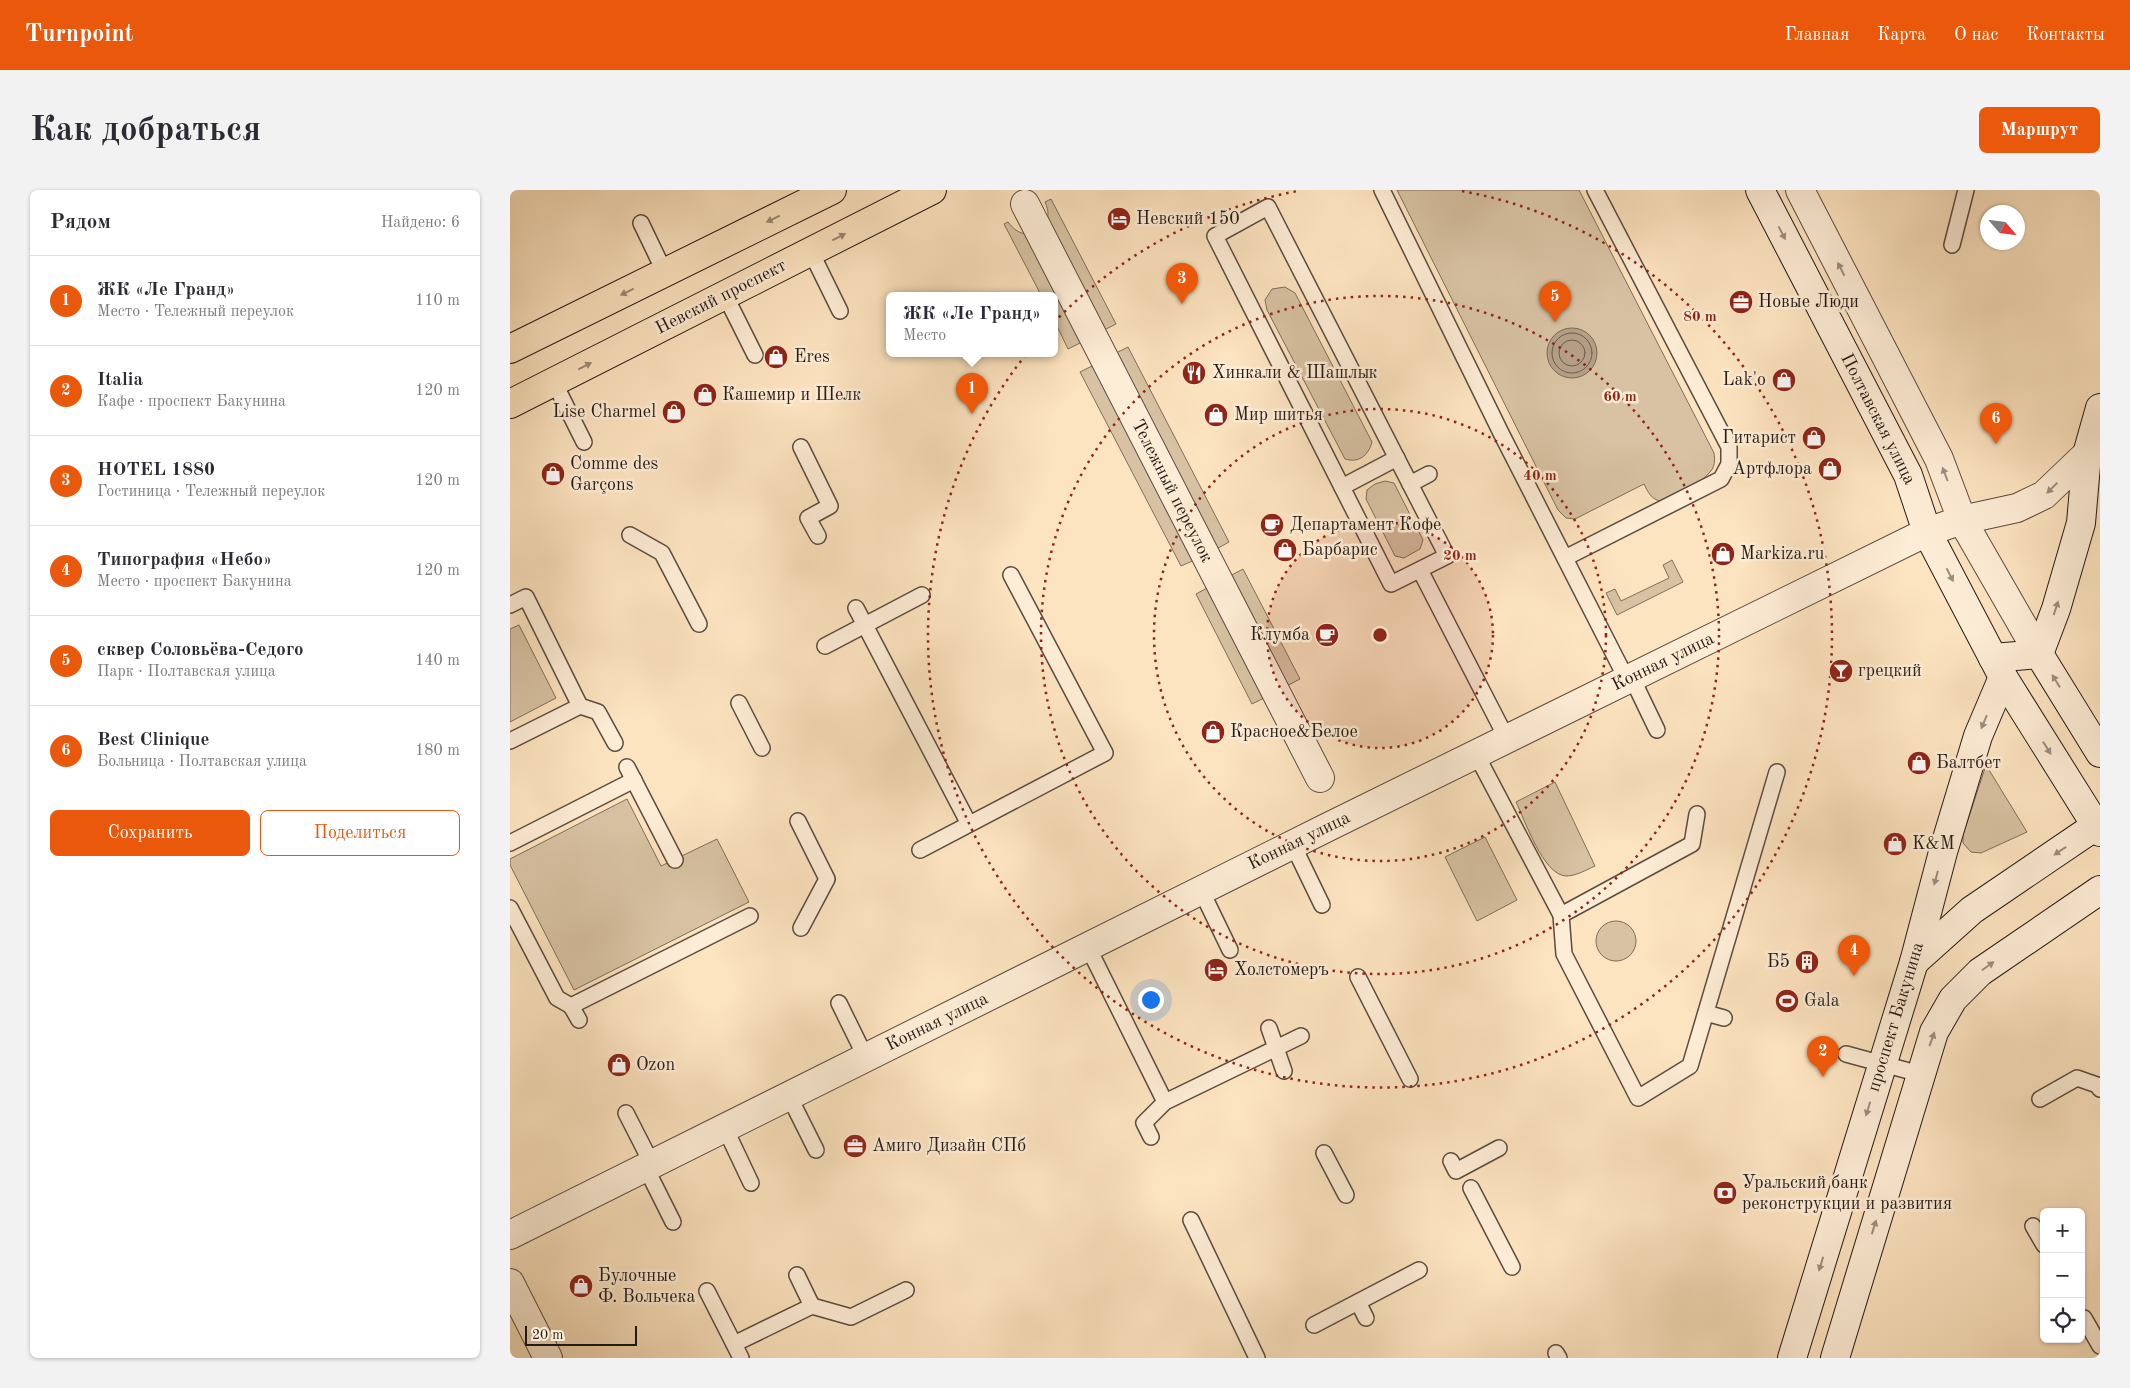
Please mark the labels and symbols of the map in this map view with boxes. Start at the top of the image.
north arrow [1980,205,2025,250]
hotel icon: Невский 150 [1106,206,1132,232]
place label: Невский 150 [1136,210,1240,228]
one-way arrow [766,216,780,224]
one-way arrow [1778,226,1786,240]
one-way arrow [832,233,846,241]
street label: Невский проспект [653,256,789,338]
one-way arrow [1837,262,1845,276]
pin: 3 [1166,263,1198,304]
pin: 5 [1539,281,1571,322]
one-way arrow [620,288,634,296]
office icon: Новые Люди [1728,289,1754,315]
place label: Новые Люди [1758,293,1859,311]
text: 80 m [1683,310,1717,325]
shop icon: Eres [763,344,789,370]
place label: Eres [794,348,830,366]
street label: Полтавская улица [1837,351,1919,488]
restaurant icon: Хинкали & Шашлык [1181,360,1207,386]
one-way arrow [578,362,592,370]
place label: Хинкали & Шашлык [1212,364,1377,382]
shop icon: Lak'o [1771,367,1797,393]
place label: Lak'o [1722,371,1766,389]
pin: 1 [956,373,988,414]
shop icon: Кашемир и Шелк [692,382,718,408]
place label: Кашемир и Шелк [722,386,861,404]
text: 60 m [1603,390,1637,405]
shop icon: Lise Charmel [661,399,687,425]
shop icon: Мир шитья [1203,402,1229,428]
place label: Lise Charmel [552,403,656,421]
pin: 6 [1980,403,2012,444]
place label: Мир шитья [1234,406,1323,424]
street label: Тележный переулок [1128,417,1216,565]
shop icon: Гитарист [1801,425,1827,451]
place label: Гитарист [1722,429,1796,447]
place label: Comme des Garçons [570,455,659,494]
shop icon: Артфлора [1817,456,1843,482]
place label: Артфлора [1732,460,1812,479]
shop icon: Comme des Garçons [540,461,566,487]
one-way arrow [1941,466,1949,481]
text: 40 m [1523,469,1557,484]
one-way arrow [2046,481,2058,493]
cafe icon: Департамент Кофе [1259,512,1285,538]
place label: Департамент Кофе [1290,516,1441,535]
shop icon: Барбарис [1272,537,1298,563]
place label: Барбарис [1302,541,1378,559]
shop icon: Markiza.ru [1710,541,1736,567]
place label: Markiza.ru [1740,545,1825,563]
text: 20 m [1443,549,1477,564]
one-way arrow [1946,568,1954,583]
one-way arrow [2053,601,2060,616]
cafe icon: Клумба [1314,622,1340,648]
place label: Клумба [1250,626,1310,644]
centre of rings [1371,626,1389,644]
street label: Конная улица [1609,630,1717,694]
bar icon: грецкий [1828,658,1854,684]
place label: грецкий [1858,662,1922,680]
one-way arrow [2051,675,2060,688]
one-way arrow [1979,715,1987,729]
shop icon: Красное&Белое [1200,719,1226,745]
place label: Красное&Белое [1230,723,1358,741]
one-way arrow [2042,742,2052,755]
shop icon: Балтбет [1906,750,1932,776]
place label: Балтбет [1936,754,2001,772]
street label: Конная улица [1245,809,1353,873]
shop icon: K&M [1882,831,1908,857]
place label: K&M [1912,835,1955,853]
one-way arrow [2053,846,2066,856]
one-way arrow [1932,870,1940,885]
pin: 4 [1838,935,1870,976]
street label: проспект Бакунина [1865,940,1927,1094]
building icon: Б5 [1794,949,1820,975]
place label: Б5 [1767,953,1790,971]
hotel icon: Холстомеръ [1203,957,1229,983]
place label: Холстомеръ [1234,961,1329,979]
one-way arrow [1981,961,1995,971]
your location [1138,987,1164,1013]
sports icon: Gala [1774,988,1800,1014]
street label: Конная улица [883,990,991,1054]
place label: Gala [1804,992,1840,1010]
one-way arrow [1929,1031,1936,1046]
pin: 2 [1807,1036,1839,1077]
shop icon: Ozon [606,1052,632,1078]
place label: Ozon [636,1056,675,1074]
one-way arrow [1863,1101,1871,1116]
office icon: Амиго Дизайн СПб [842,1133,868,1159]
place label: Амиго Дизайн СПб [872,1137,1026,1155]
place label: Уральский банк реконструкции и развития [1742,1174,1952,1213]
bank icon: Уральский банк реконструкции и развития [1712,1180,1738,1206]
one-way arrow [1871,1220,1879,1235]
one-way arrow [1816,1257,1824,1272]
place label: Булочные Ф. Вольчека [598,1267,696,1306]
shop icon: Булочные Ф. Вольчека [568,1273,594,1299]
scale bar [525,1323,638,1346]

